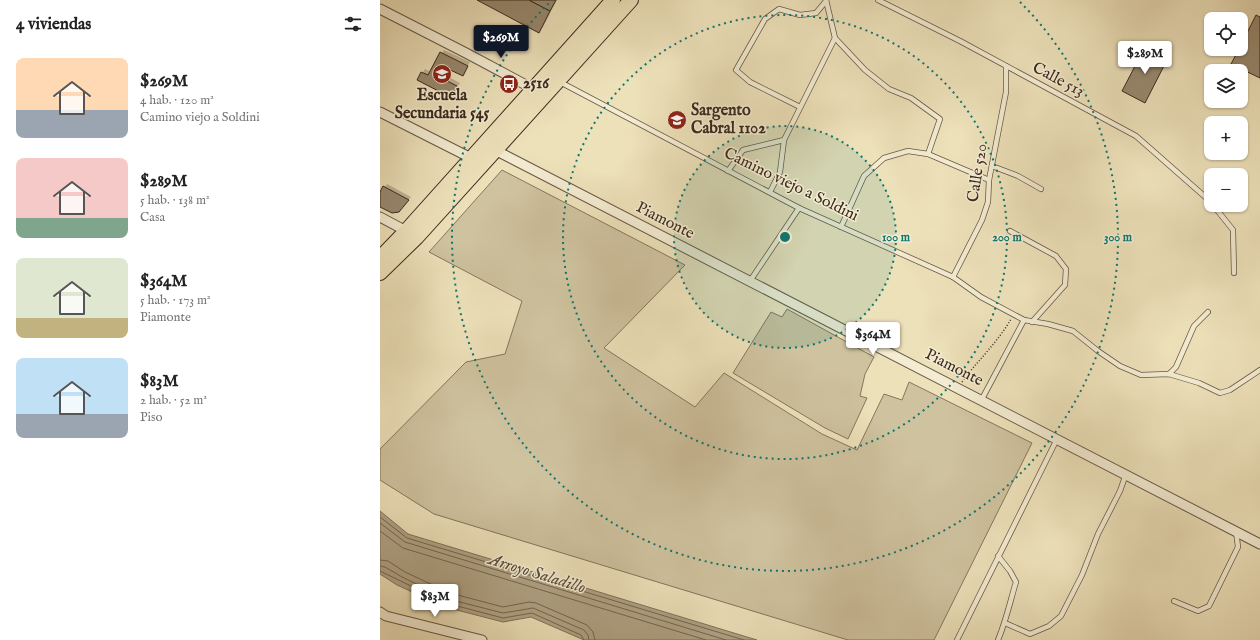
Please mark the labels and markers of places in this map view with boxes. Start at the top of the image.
pin: $269M [473,25,529,59]
pin: $289M [1117,41,1173,75]
school or university icon: Escuela Secundaria 545 [431,63,453,85]
bus stop icon: 2516 [498,73,520,95]
place label: 2516 [523,74,550,94]
place label: Escuela Secundaria 545 [395,86,489,124]
place label: Sargento Cabral 1102 [691,101,766,139]
school or university icon: Sargento Cabral 1102 [666,109,688,131]
centre of rings [778,230,792,244]
pin: $364M [845,322,901,356]
pin: $83M [411,584,459,618]

